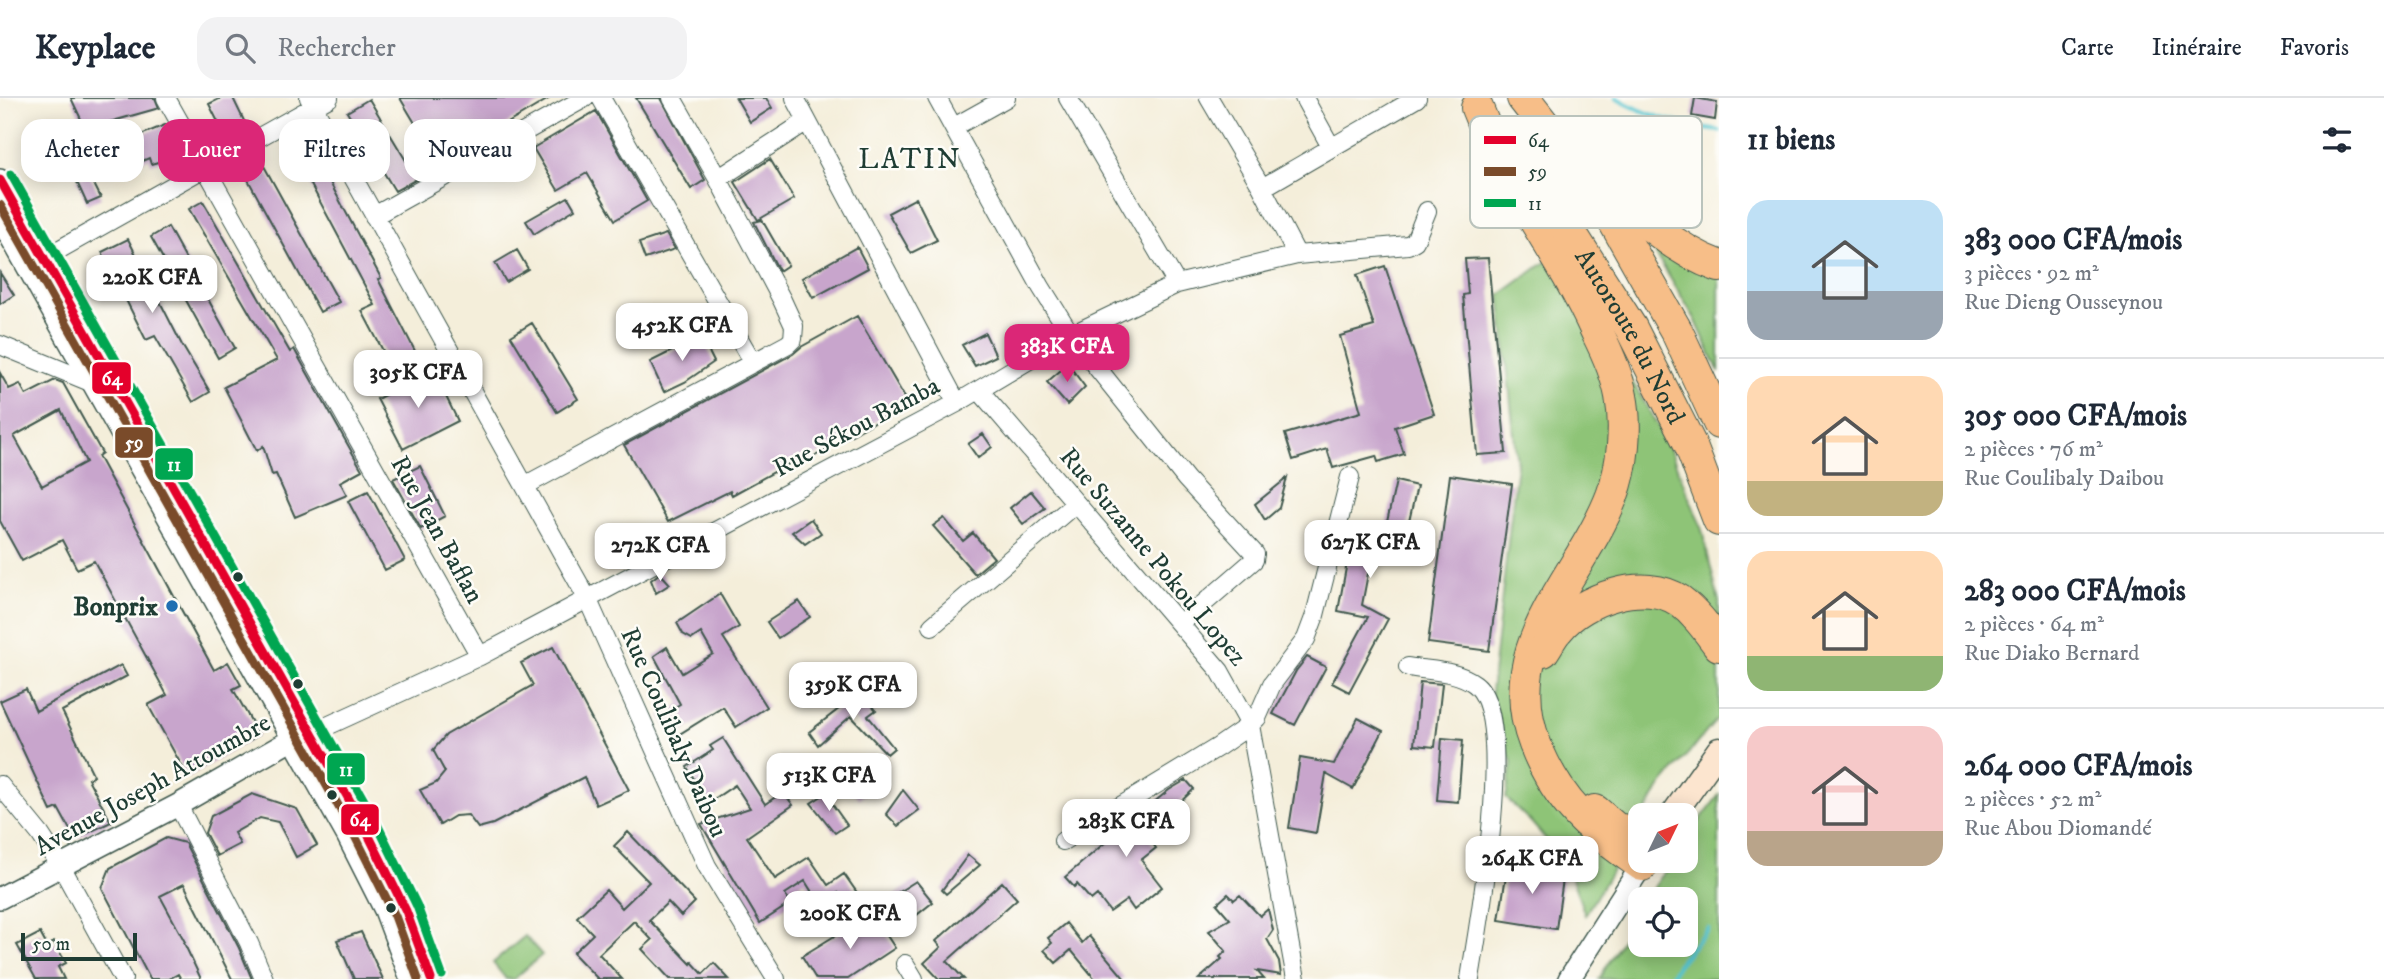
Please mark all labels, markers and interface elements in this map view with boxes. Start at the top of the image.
search box [197,17,687,80]
text: Keyplace [35,28,155,69]
icon: search [221,29,259,67]
text: Rechercher [277,32,396,65]
text: Carte [2061,33,2114,63]
text: Itinéraire [2152,33,2242,63]
text: Favoris [2280,33,2349,63]
legend [1470,116,1702,228]
chip: Acheter [21,119,144,182]
chip: Louer [158,119,265,182]
chip: Filtres [279,119,390,182]
chip: Nouveau [404,119,536,182]
icon: filters [2318,121,2356,159]
text: 11 biens [1747,122,1835,159]
text: 64 [1528,130,1550,153]
district label: LATIN [858,142,962,177]
text: 59 [1528,161,1547,184]
text: 11 [1528,193,1542,216]
text: 383 000 CFA/mois [1964,222,2182,259]
icon: home [1803,228,1887,312]
street label: Autoroute du Nord [1567,243,1692,430]
pin: 220K CFA [80,256,224,315]
text: 3 pièces · 92 m² [1964,259,2099,288]
text: 220K CFA [102,263,202,292]
text: Rue Dieng Ousseynou [1964,288,2163,317]
pin: 452K CFA [610,303,754,363]
text: 452K CFA [632,311,732,340]
pin: 383K CFA [995,324,1139,384]
text: 383K CFA [1020,332,1114,361]
pin: 305K CFA [346,350,490,410]
text: 305K CFA [370,358,466,387]
line badge: 64 [91,361,132,395]
text: 64 [102,368,123,391]
street label: Rue Sékou Bamba [768,370,946,485]
text: 305 000 CFA/mois [1964,398,2187,435]
icon: home [1803,404,1887,488]
line badge: 59 [114,426,154,459]
text: 59 [124,432,143,455]
text: 2 pièces · 76 m² [1964,435,2103,464]
street label: Rue Suzanne Pokou Lopez [1052,441,1254,673]
line badge: 11 [154,447,194,481]
street label: Rue Jean Baflan [383,450,491,610]
text: 11 [167,454,181,477]
text: Rue Coulibaly Daibou [1964,464,2164,493]
pin: 627K CFA [1298,520,1442,580]
pin: 272K CFA [588,524,732,583]
text: 627K CFA [1320,528,1420,557]
text: 272K CFA [611,531,709,560]
unlabelled marker [231,570,245,584]
text: 283 000 CFA/mois [1964,573,2186,610]
icon: home [1803,579,1887,663]
place label: Bonprix [73,591,158,624]
marker: Bonprix [164,598,180,614]
text: 2 pièces · 64 m² [1964,610,2104,639]
street label: Rue Coulibaly Daibou [613,623,735,843]
text: Rue Diako Bernard [1964,639,2139,668]
pin: 359K CFA [781,662,925,722]
text: 359K CFA [805,670,901,699]
unlabelled marker [291,677,305,691]
street label: Avenue Joseph Attoumbre [29,707,277,864]
text: 264 000 CFA/mois [1964,748,2192,785]
line badge: 11 [326,752,366,786]
pin: 513K CFA [757,754,901,813]
icon: home [1803,754,1887,838]
text: 11 [339,759,353,782]
text: 513K CFA [783,761,875,790]
text: 2 pièces · 52 m² [1964,785,2101,814]
unlabelled marker [325,788,339,802]
pin: 283K CFA [1054,800,1198,859]
line badge: 64 [340,803,380,836]
north arrow [1628,803,1698,873]
map controls [1628,803,1698,957]
text: 283K CFA [1078,807,1174,836]
text: 64 [350,809,371,832]
text: Rue Abou Diomandé [1964,814,2152,843]
pin: 264K CFA [1460,836,1604,896]
text: 264K CFA [1481,844,1583,873]
button: locate [1628,887,1698,957]
pin: 200K CFA [778,892,922,951]
text: 200K CFA [800,899,900,928]
unlabelled marker [384,901,398,915]
scale bar [21,930,136,962]
text: 50 m [32,933,70,956]

